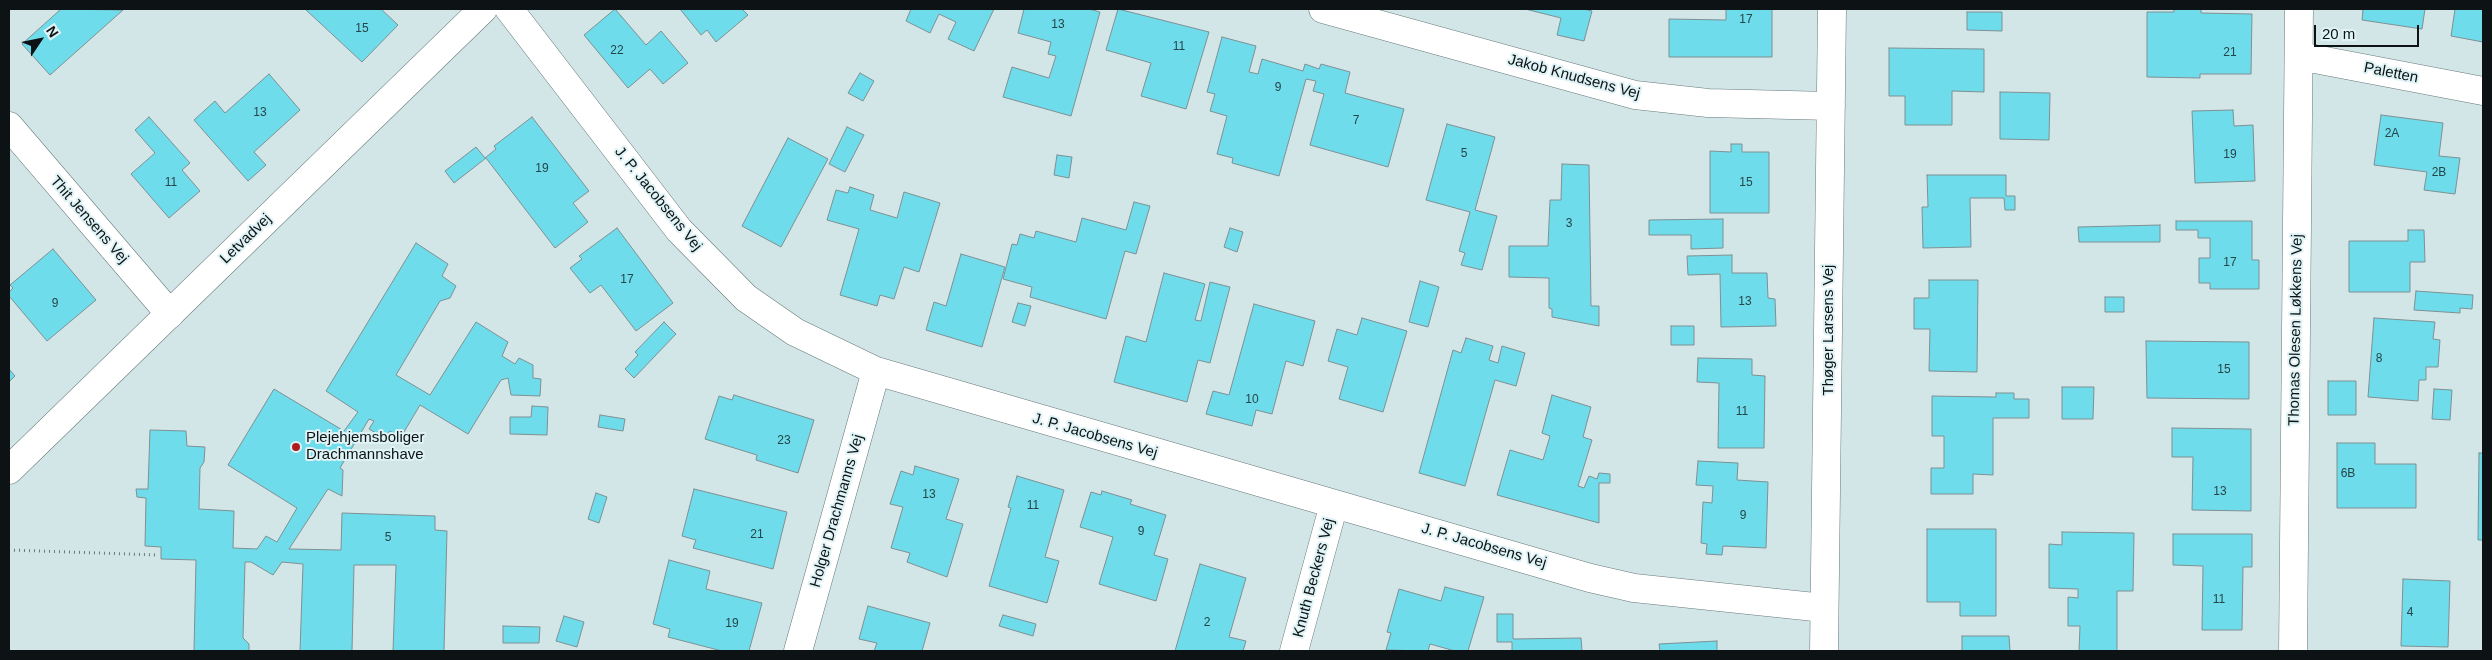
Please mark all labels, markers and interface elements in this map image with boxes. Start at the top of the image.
house number: 17 [1739,13,1753,27]
north arrow [15,15,65,65]
scale bar [2317,15,2422,47]
house number: 13 [1051,18,1065,32]
house number: 15 [355,22,369,36]
text: N [43,23,62,40]
text: 20 m [2322,25,2355,42]
house number: 11 [1173,40,1185,54]
house number: 22 [610,44,624,58]
house number: 21 [2223,46,2237,60]
street label: Jakob Knudsens Vej [1506,51,1642,103]
street label: Paletten [2362,59,2420,87]
house number: 9 [1275,81,1281,95]
house number: 13 [253,106,267,120]
house number: 7 [1353,114,1359,128]
house number: 2A [2385,127,2399,141]
street label: J. P. Jacobsens Vej [610,143,706,255]
house number: 5 [1461,147,1467,161]
house number: 19 [2223,148,2237,162]
house number: 19 [535,162,549,176]
house number: 2B [2432,166,2446,180]
street label: Thit Jensens Vej [46,173,132,267]
house number: 11 [165,176,177,190]
house number: 15 [1739,176,1753,190]
street label: Letvadvej [217,210,275,268]
house number: 3 [1566,217,1572,231]
street label: Thomas Olesen Løkkens Vej [2285,234,2307,426]
house number: 17 [2223,256,2237,270]
street label: Thøger Larsens Vej [1820,265,1838,395]
house number: 17 [620,273,634,287]
house number: 13 [1738,295,1752,309]
house number: 9 [52,297,58,311]
house number: 8 [2376,352,2382,366]
house number: 15 [2217,363,2231,377]
house number: 10 [1245,393,1259,407]
house number: 11 [1736,405,1748,419]
street label: J. P. Jacobsens Vej [1031,410,1159,462]
place label: Plejehjemsboliger Drachmannshave [306,429,424,464]
street label: Holger Drachmanns Vej [807,432,867,590]
house number: 23 [777,434,791,448]
marker: Plejehjemsboliger Drachmannshave [290,441,302,453]
house number: 6B [2341,467,2355,481]
house number: 13 [2213,485,2227,499]
house number: 13 [922,488,936,502]
house number: 11 [1027,499,1039,513]
house number: 9 [1740,509,1746,523]
street label: Knuth Beckers Vej [1289,516,1339,640]
street label: J. P. Jacobsens Vej [1420,520,1548,572]
house number: 9 [1138,525,1144,539]
house number: 21 [750,528,764,542]
house number: 5 [385,531,391,545]
house number: 11 [2213,593,2225,607]
house number: 4 [2407,606,2413,620]
house number: 2 [1204,616,1210,630]
house number: 19 [725,617,739,631]

